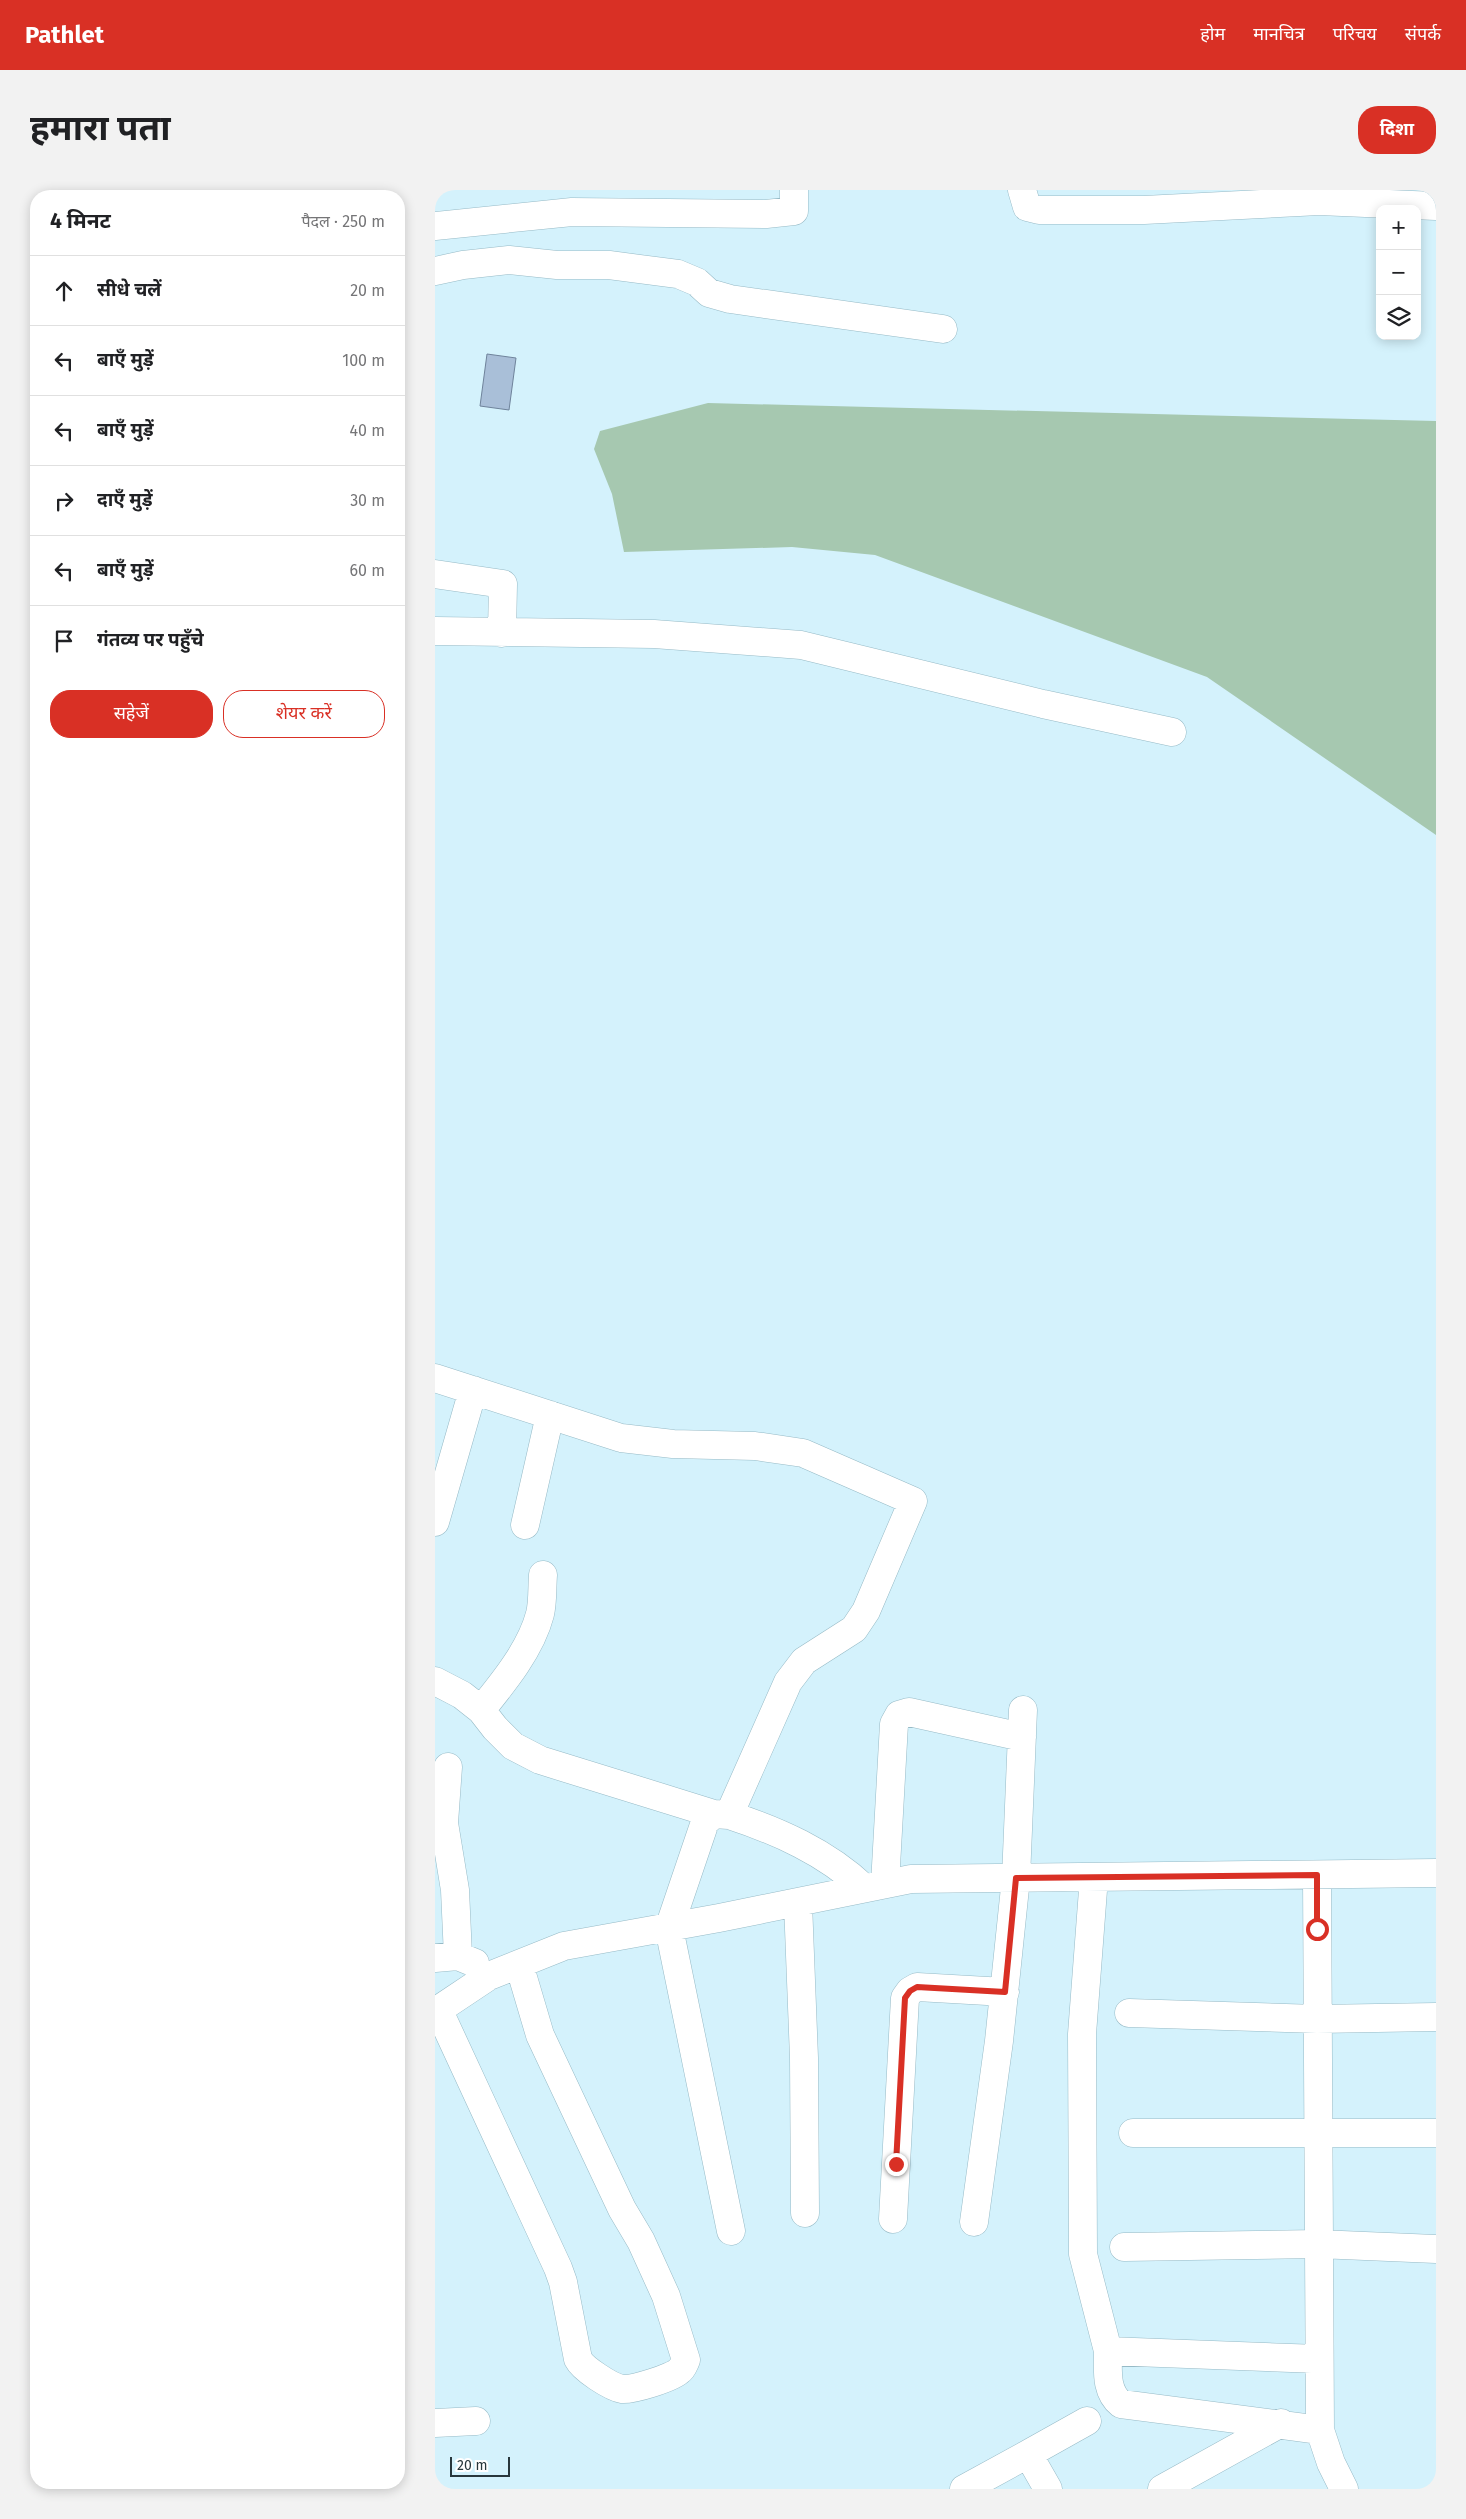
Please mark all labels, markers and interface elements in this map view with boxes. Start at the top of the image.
text: Pathlet [25,21,104,49]
text: होम [1200,23,1225,45]
text: मानचित्र [1253,23,1305,45]
text: परिचय [1333,23,1377,45]
text: संपर्क [1405,23,1441,45]
button: दिशा [1358,106,1436,154]
text: हमारा पता [30,107,170,149]
map controls [1376,205,1421,340]
button: + [1376,205,1421,250]
text: 4 मिनट [50,208,111,234]
text: पैदल · 250 m [301,212,385,231]
button: − [1376,250,1421,295]
icon: ahead [50,277,78,305]
text: सीधे चलें [97,278,161,301]
text: 20 m [350,281,385,300]
button: layers [1376,295,1421,340]
icon: left [50,347,78,375]
text: बाएँ मुड़ें [97,348,154,371]
text: 100 m [342,351,385,370]
icon: left [50,417,78,445]
text: बाएँ मुड़ें [97,418,154,441]
text: 40 m [350,421,385,440]
icon: right [50,487,78,515]
text: दाएँ मुड़ें [97,488,153,511]
text: 30 m [350,491,385,510]
icon: left [50,557,78,585]
text: बाएँ मुड़ें [97,558,154,581]
text: 60 m [350,561,385,580]
icon: arrive [50,627,78,655]
text: गंतव्य पर पहुँचे [97,628,204,651]
button: सहेजें [50,690,213,738]
button: शेयर करें [223,690,385,738]
route start [1306,1918,1329,1941]
route end [885,2153,908,2176]
scale bar [450,2454,510,2477]
text: 20 m [457,2457,487,2474]

